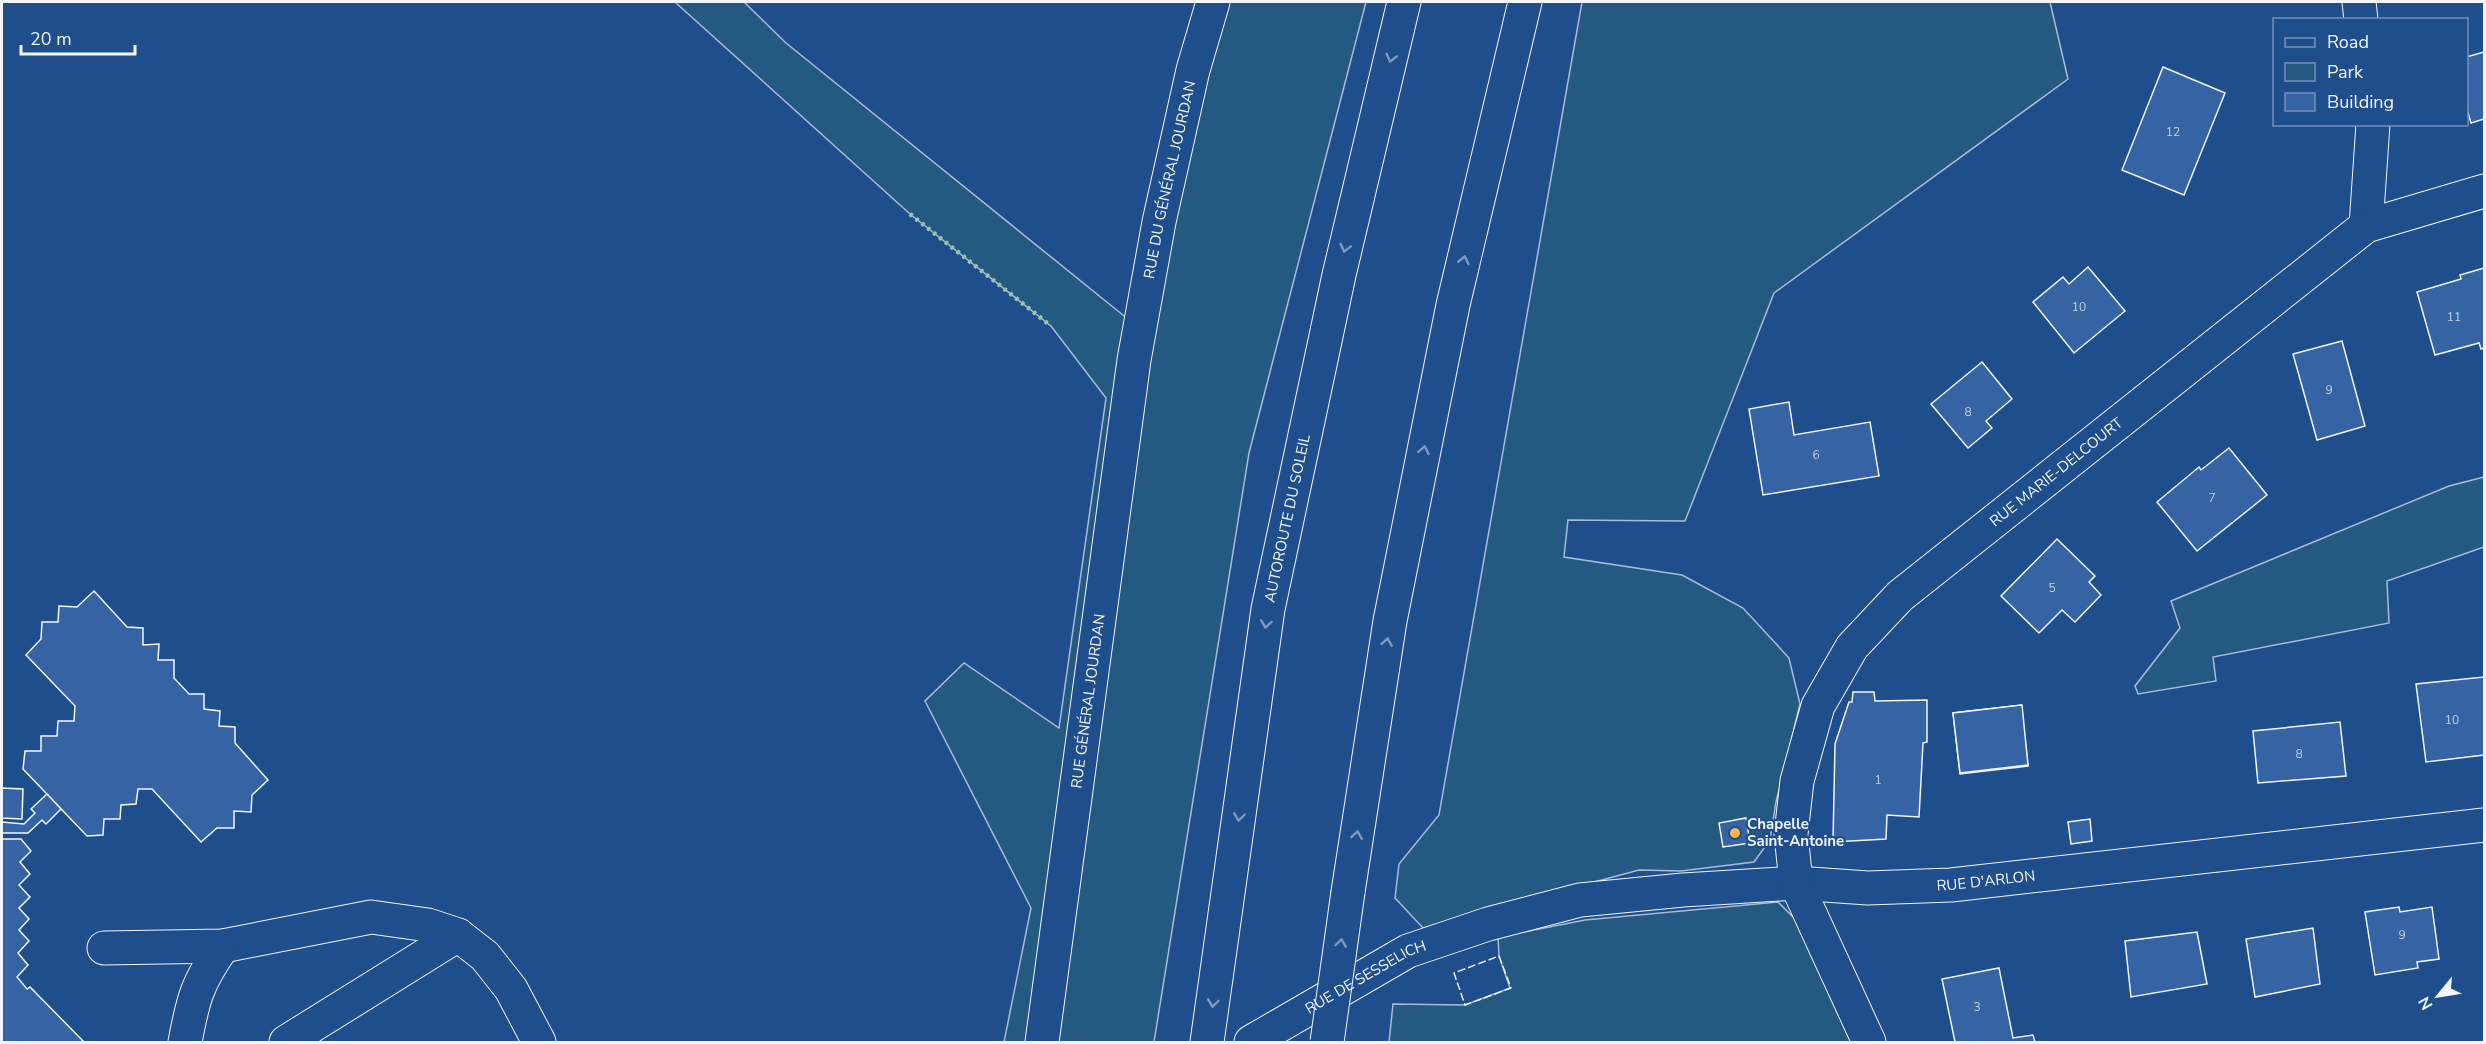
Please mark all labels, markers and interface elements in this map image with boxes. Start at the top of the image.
scale bar [21,18,135,56]
legend [2273,18,2468,126]
text: 20 m [30,27,72,51]
text: Road [2327,30,2369,54]
one-way arrow [1385,53,1398,63]
text: Park [2327,60,2364,84]
street label: RUE DU GÉNÉRAL JOURDAN [1139,79,1200,280]
text: Building [2327,90,2394,114]
house number: 12 [2166,124,2180,140]
one-way arrow [1340,243,1353,253]
one-way arrow [1457,255,1470,265]
house number: 10 [2072,299,2086,315]
house number: 11 [2447,309,2461,325]
house number: 9 [2325,382,2333,398]
house number: 8 [1964,404,1972,420]
street label: RUE MARIE-DELCOURT [1985,413,2127,531]
street label: AUTOROUTE DU SOLEIL [1260,432,1315,604]
one-way arrow [1417,446,1430,456]
house number: 6 [1812,447,1820,463]
house number: 7 [2208,490,2216,506]
house number: 5 [2048,580,2056,596]
street label: RUE GÉNÉRAL JOURDAN [1066,612,1110,790]
one-way arrow [1260,619,1272,628]
one-way arrow [1380,637,1392,646]
house number: 10 [2445,712,2459,728]
house number: 8 [2295,746,2303,762]
house number: 1 [1874,772,1882,788]
one-way arrow [1233,812,1246,821]
place label: Chapelle Saint-Antoine [1747,814,1844,851]
marker: Chapelle Saint-Antoine [1728,826,1742,840]
one-way arrow [1350,830,1363,840]
street label: RUE D'ARLON [1936,866,2036,896]
house number: 9 [2398,927,2406,943]
street label: RUE DE SESSELICH [1301,936,1429,1019]
one-way arrow [1334,938,1347,948]
north arrow [2408,966,2468,1026]
text: N [2413,992,2438,1014]
one-way arrow [1207,998,1219,1007]
house number: 3 [1973,999,1981,1015]

